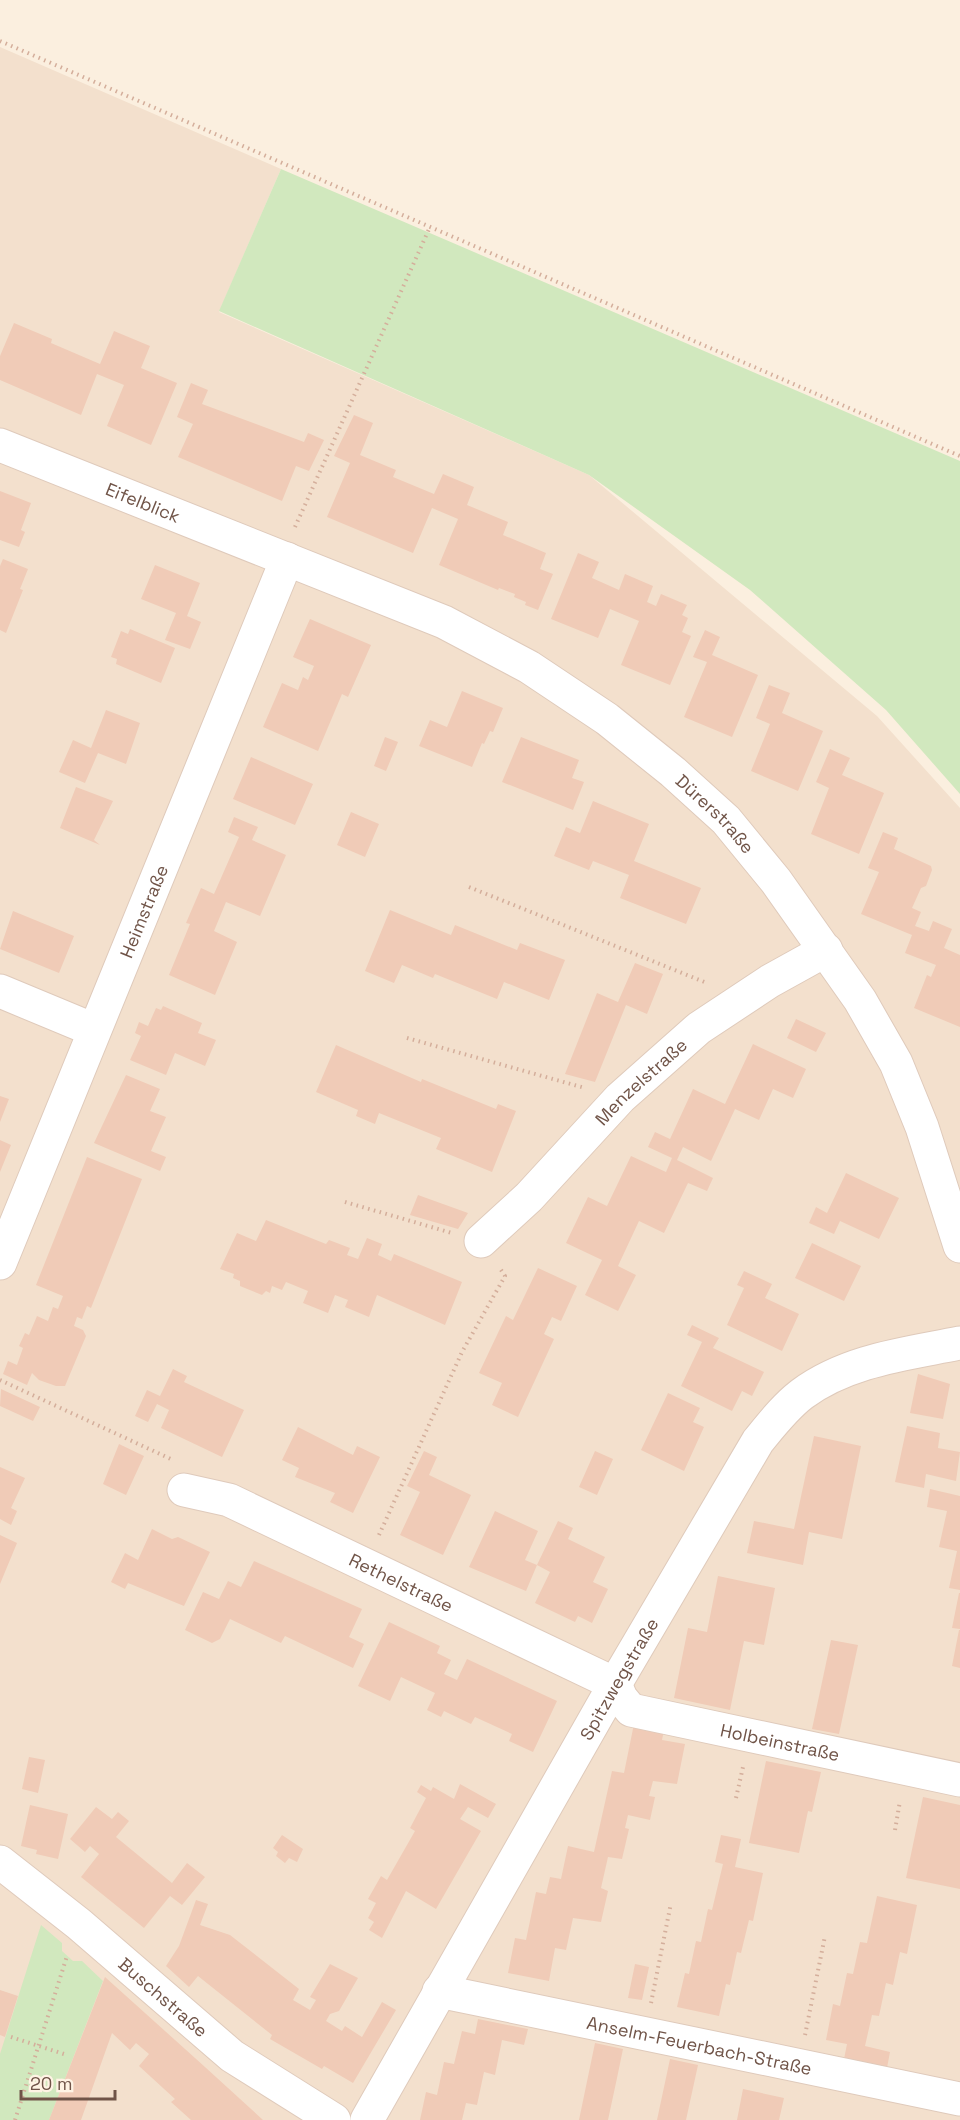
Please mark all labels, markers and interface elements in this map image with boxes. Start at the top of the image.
street label: Eifelblick [103,477,184,527]
street label: Dürerstraße [671,769,760,858]
street label: Heimstraße [114,861,173,961]
street label: Menzelstraße [590,1033,691,1130]
street label: Rethelstraße [346,1548,457,1617]
street label: Spitzwegstraße [574,1613,663,1744]
street label: Holbeinstraße [718,1718,842,1766]
street label: Buschstraße [114,1952,213,2042]
street label: Anselm-Feuerbach-Straße [585,2010,814,2080]
scale bar [21,2063,116,2101]
text: 20 m [30,2072,73,2095]

